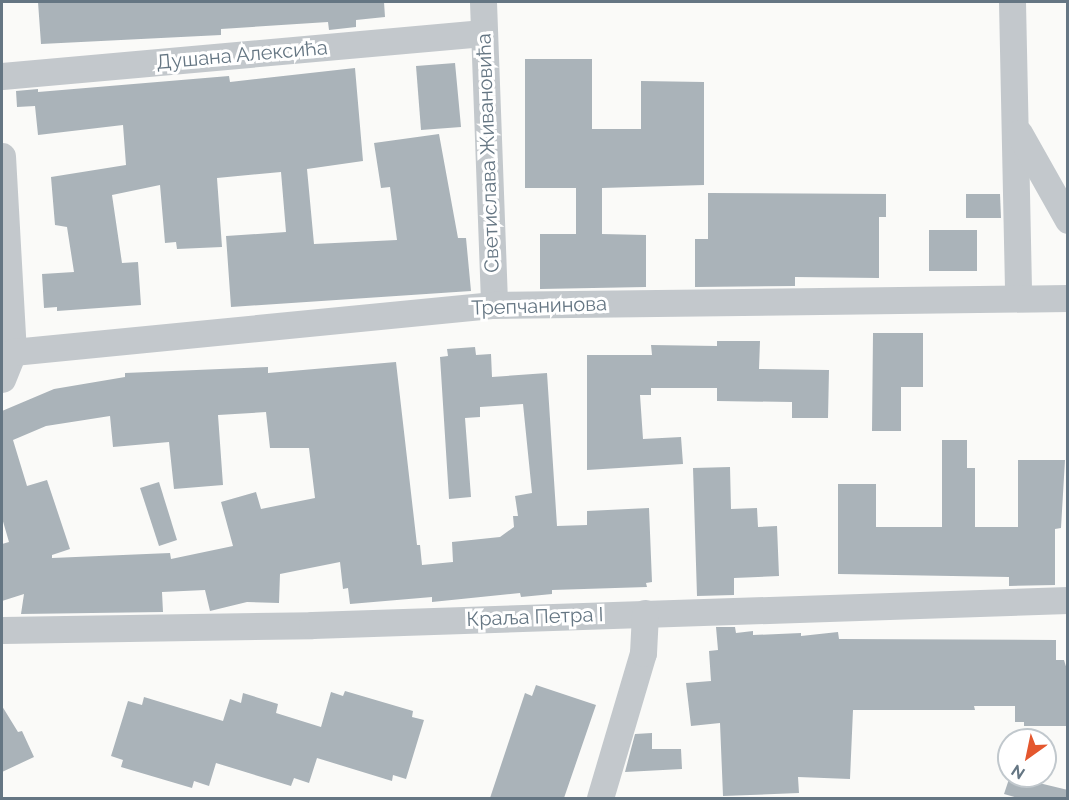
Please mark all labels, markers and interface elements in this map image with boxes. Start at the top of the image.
street label: Светислава Живановића [472,33,504,273]
street label: Душана Алексића [155,36,329,74]
street label: Трепчанинова [471,292,607,320]
street label: Краља Петра I [466,603,604,631]
north arrow [997,728,1057,788]
text: N [1008,761,1028,783]

